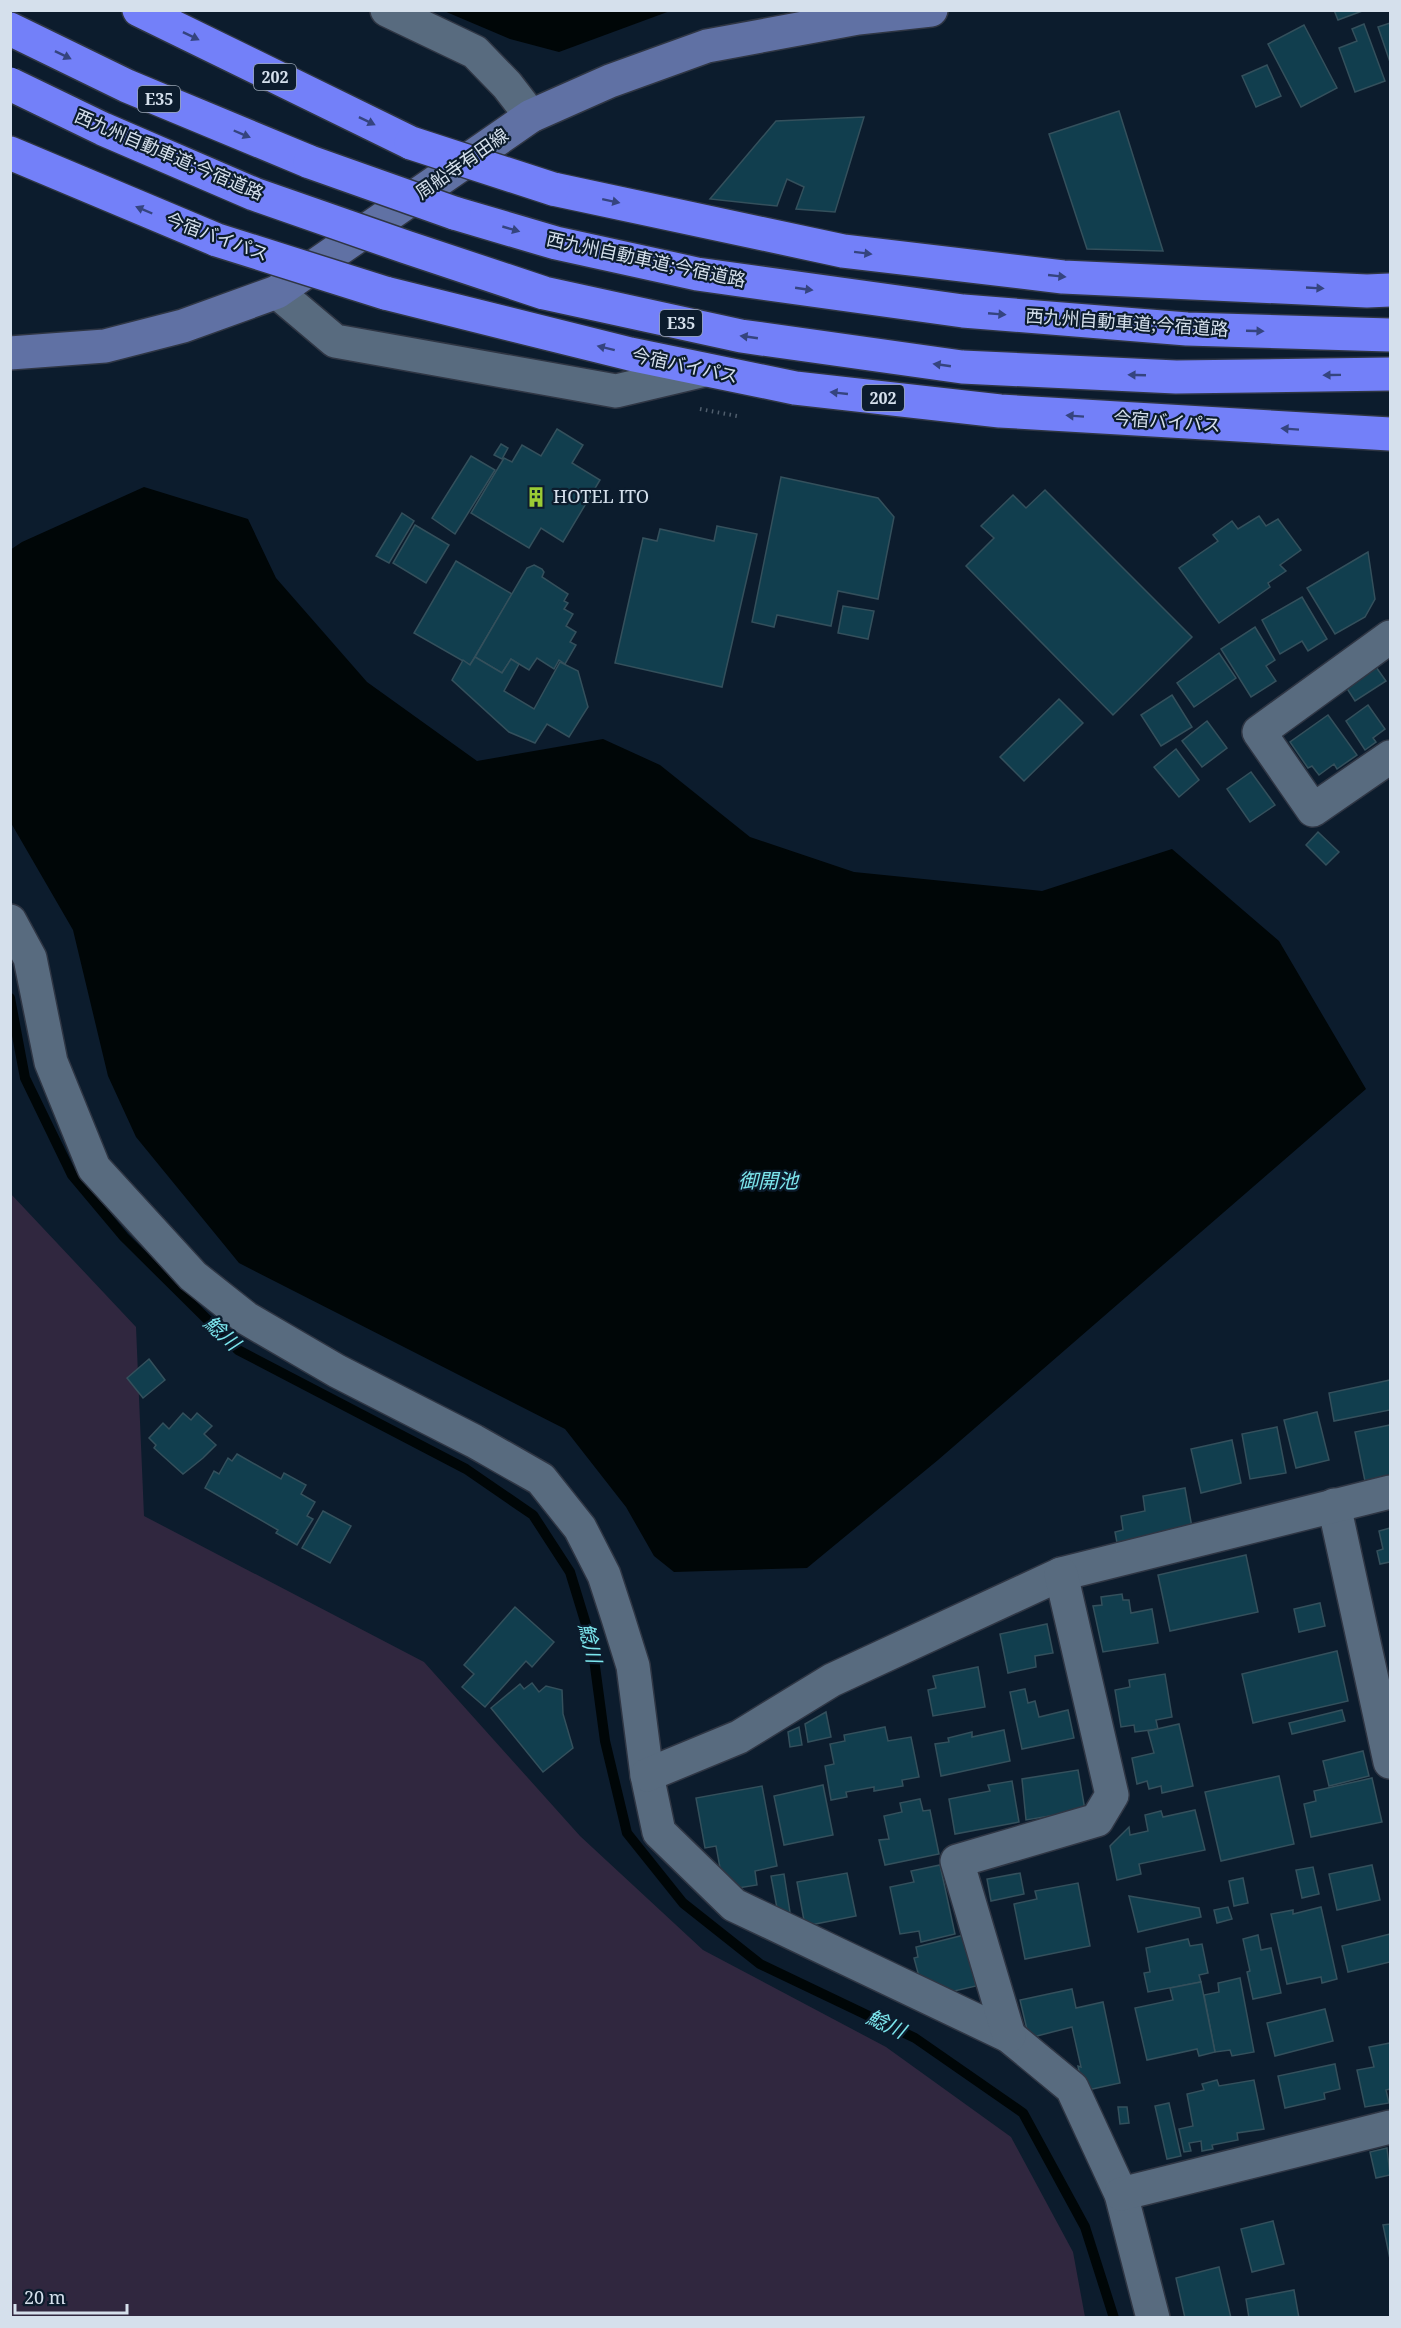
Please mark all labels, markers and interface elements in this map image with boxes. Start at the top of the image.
one-way arrow [183,32,200,41]
one-way arrow [55,50,72,59]
road number: 202 [254,64,296,90]
road number: E35 [138,86,180,112]
street label: 西九州自動車道;今宿道路 [71,103,268,205]
one-way arrow [358,117,375,126]
street label: 周船寺有田線 [410,122,513,204]
one-way arrow [233,129,250,138]
one-way arrow [601,197,620,206]
one-way arrow [135,205,152,214]
street label: 今宿バイパス [163,206,272,266]
one-way arrow [501,225,520,235]
street label: 西九州自動車道;今宿道路 [544,226,748,292]
one-way arrow [854,248,873,258]
one-way arrow [1047,271,1066,281]
one-way arrow [1305,284,1324,293]
one-way arrow [795,285,814,294]
street label: 西九州自動車道;今宿道路 [1025,303,1229,341]
one-way arrow [988,309,1007,319]
road number: E35 [660,310,702,336]
one-way arrow [1245,326,1264,336]
one-way arrow [740,333,759,342]
street label: 今宿バイパス [630,342,740,388]
one-way arrow [597,343,615,353]
one-way arrow [933,360,952,369]
one-way arrow [1128,370,1147,379]
one-way arrow [1323,370,1342,380]
road number: 202 [862,385,904,411]
one-way arrow [829,388,848,398]
street label: 今宿バイパス [1113,405,1222,437]
one-way arrow [1065,411,1084,421]
one-way arrow [1281,425,1300,434]
place label: HOTEL ITO [553,484,649,508]
building icon: HOTEL ITO [524,485,548,509]
water label: 御開池 [738,1167,800,1194]
water label: 鯰川 [199,1309,248,1358]
water label: 鯰川 [573,1620,609,1667]
water label: 鯰川 [862,2003,912,2045]
scale bar [15,2277,128,2315]
text: 20 m [24,2285,66,2309]

